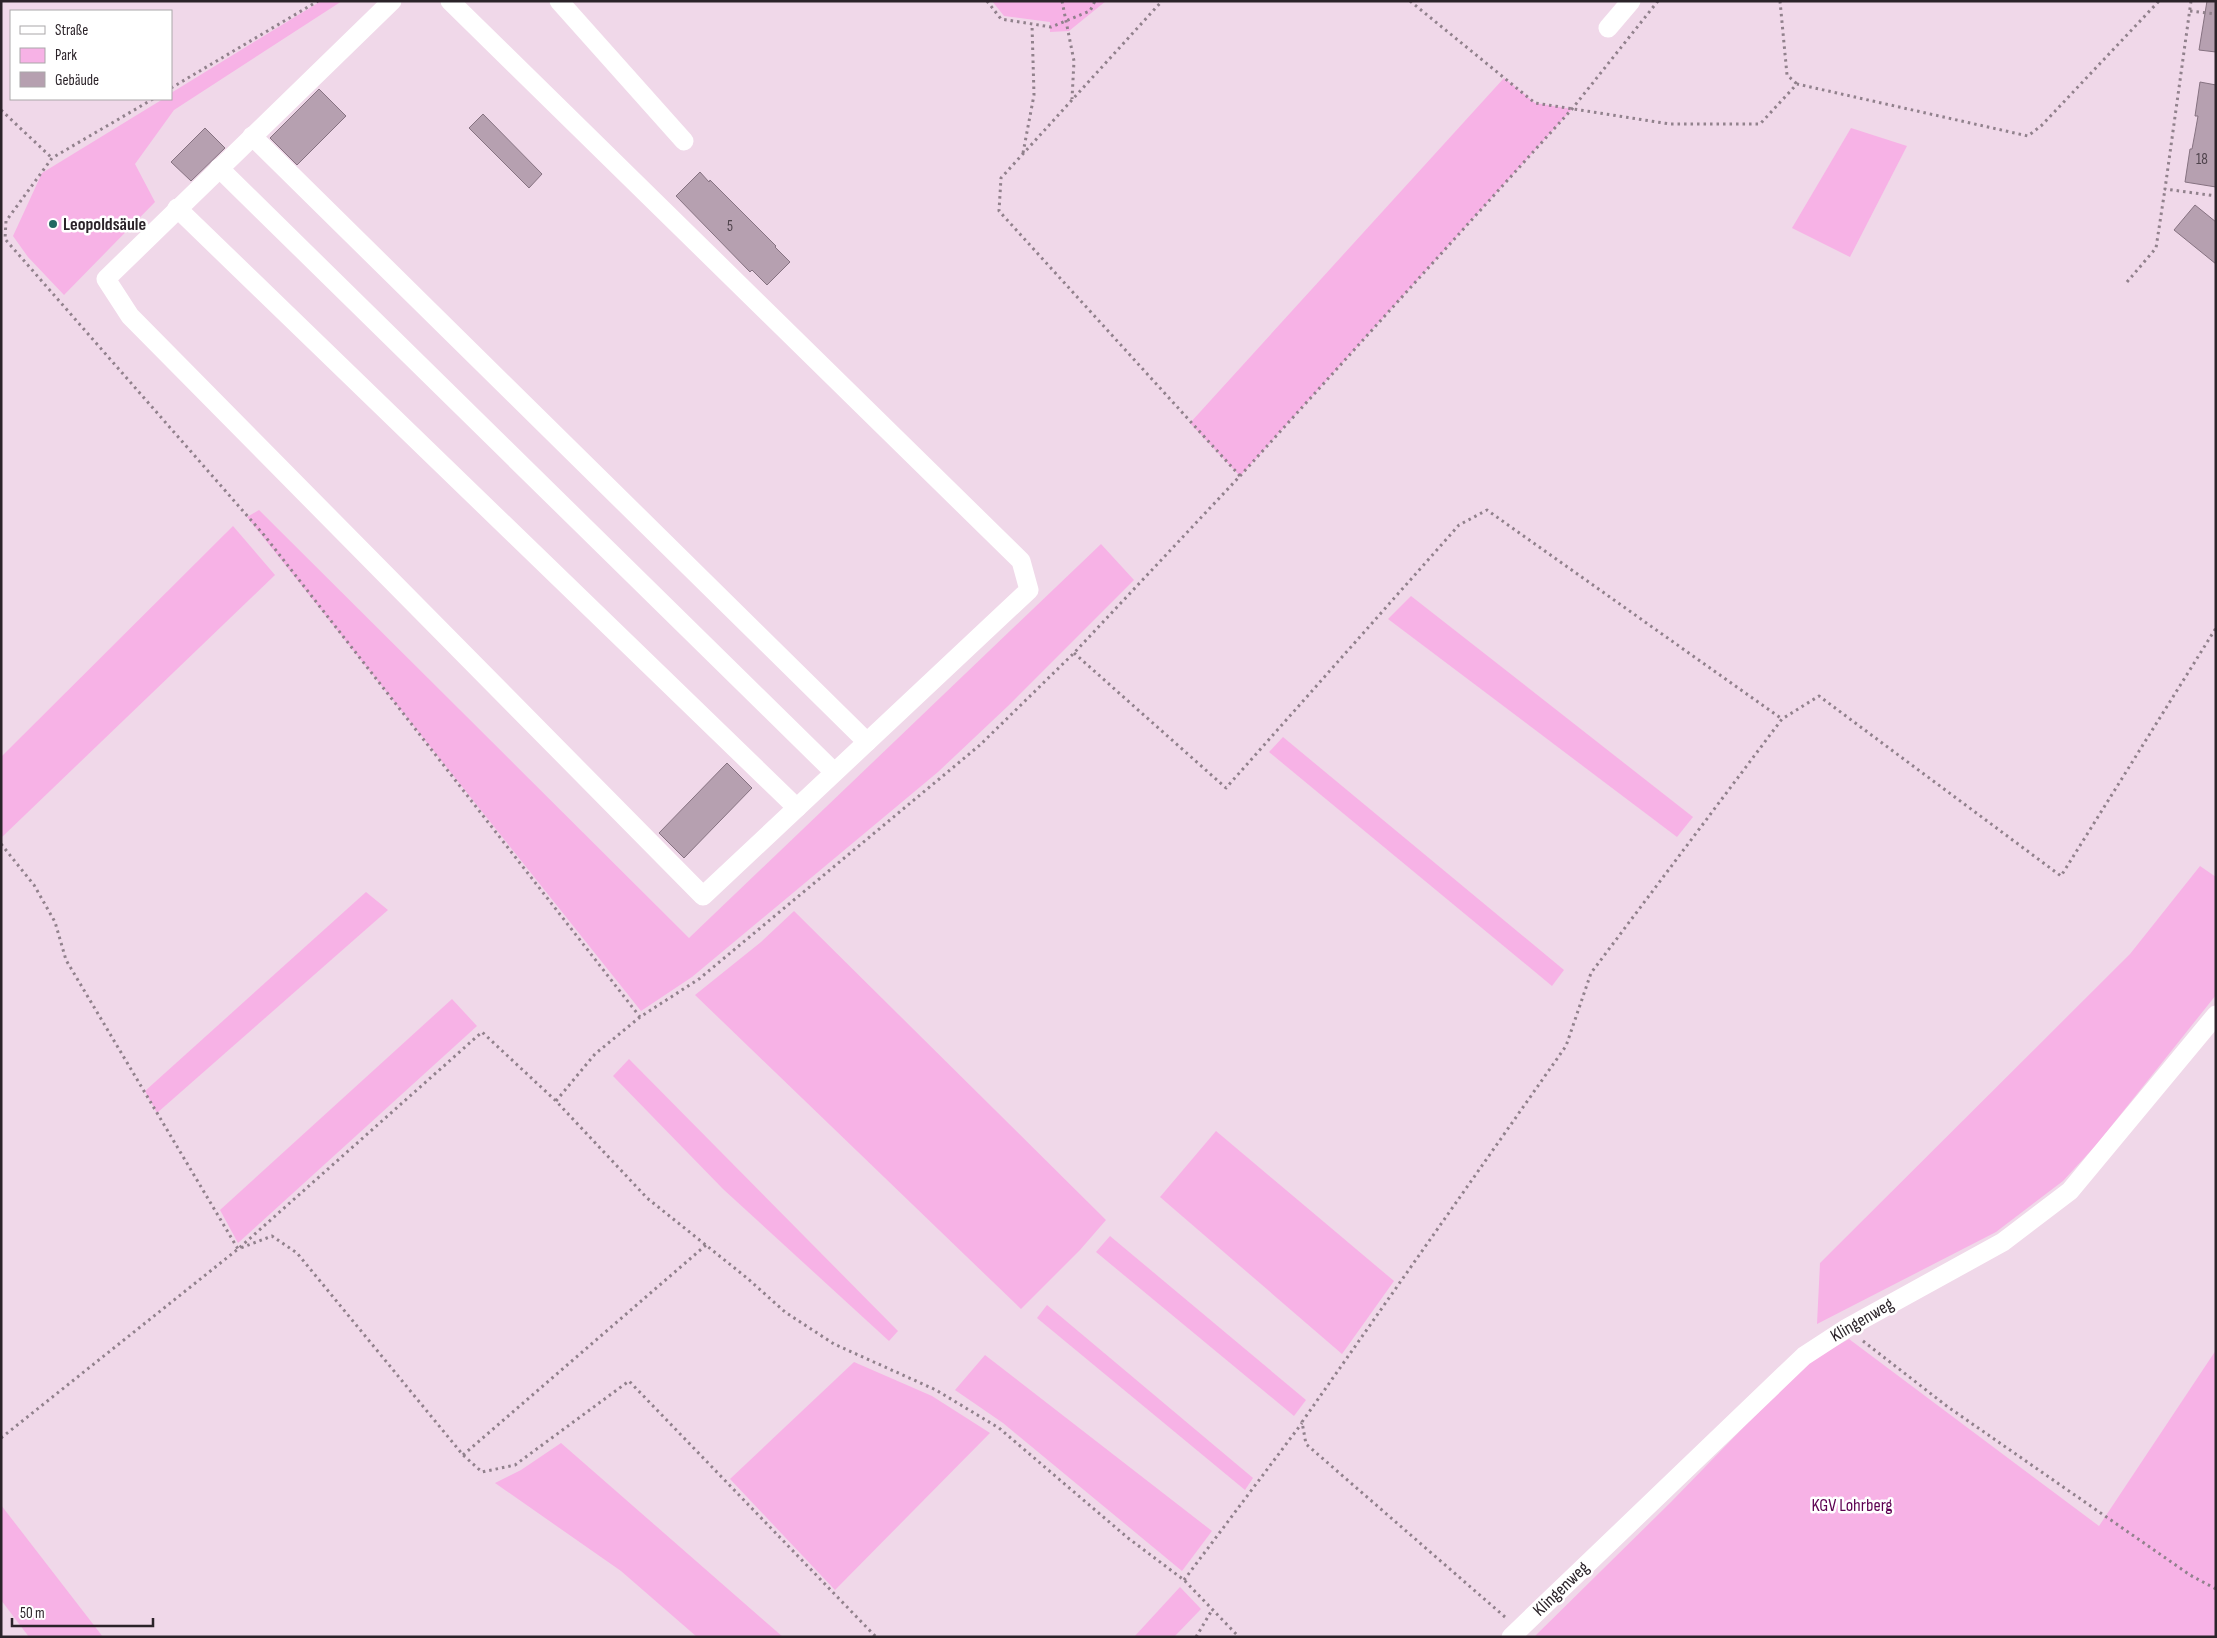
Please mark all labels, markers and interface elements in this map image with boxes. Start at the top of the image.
legend [10,10,172,100]
text: Straße [55,21,88,40]
text: Park [55,46,77,65]
text: Gebäude [55,71,99,90]
house number: 18 [2196,150,2208,169]
place label: Leopoldsäule [63,214,146,235]
house number: 5 [727,217,733,236]
marker: Leopoldsäule [47,218,59,230]
street label: Klingenweg [1827,1294,1897,1346]
park label: KGV Lohrberg [1811,1495,1893,1516]
street label: Klingenweg [1529,1557,1593,1621]
scale bar [12,1596,154,1628]
text: 50 m [20,1604,45,1623]

